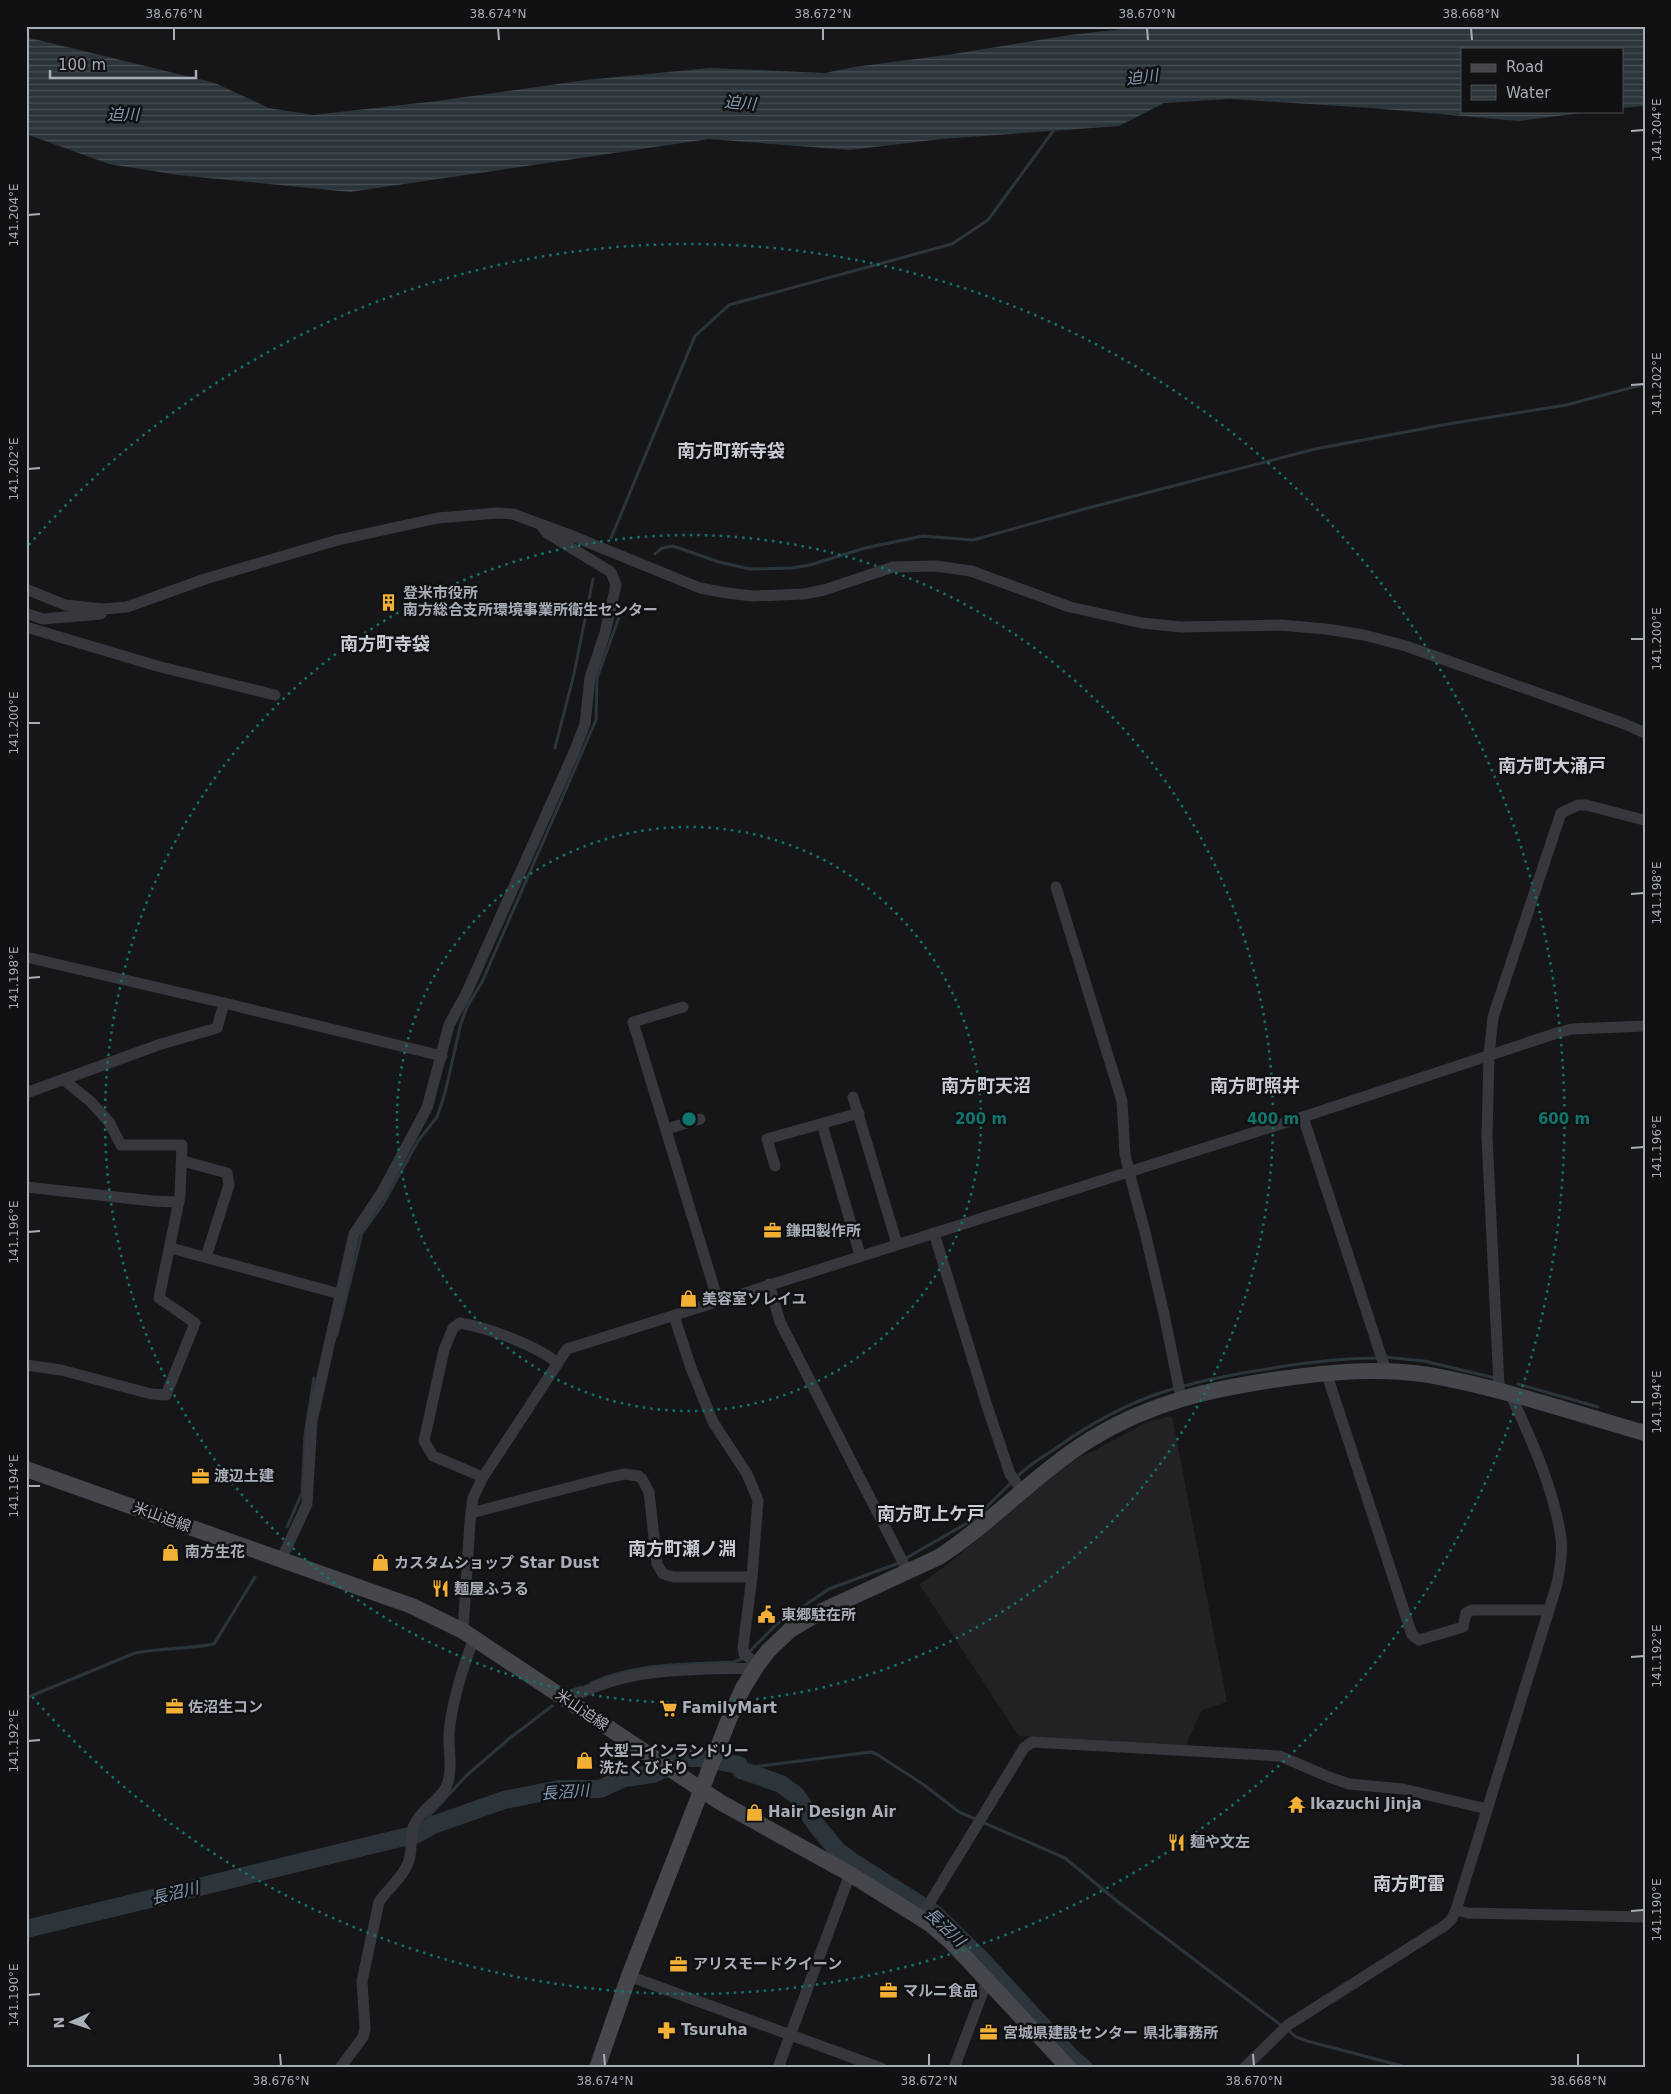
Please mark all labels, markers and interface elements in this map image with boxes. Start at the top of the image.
text: 38.676°N [146,7,202,21]
text: 38.674°N [470,7,526,21]
text: 38.672°N [795,7,851,21]
text: 38.670°N [1119,7,1175,21]
text: 38.668°N [1443,7,1499,21]
scale bar [50,48,196,80]
legend [1461,48,1624,112]
text: 100 m [58,56,106,74]
text: Road [1506,58,1544,76]
water label: 迫川 [1125,65,1161,88]
text: Water [1506,84,1551,102]
water label: 迫川 [723,92,759,114]
text: 141.204°E [1650,98,1664,162]
water label: 迫川 [107,105,141,124]
text: 141.204°E [7,183,21,247]
text: 141.202°E [1650,352,1664,416]
text: 141.202°E [7,437,21,501]
district label: 南方町新寺袋 [677,440,785,461]
place label: 登米市役所 南方総合支所環境事業所衛生センター [403,584,658,619]
building icon: 登米市役所 南方総合支所環境事業所衛生センター [379,592,399,612]
text: 141.200°E [1650,607,1664,671]
district label: 南方町寺袋 [340,633,430,654]
text: 141.200°E [7,691,21,755]
district label: 南方町大涌戸 [1498,755,1606,776]
text: 141.198°E [1650,861,1664,925]
text: 141.198°E [7,946,21,1010]
district label: 南方町天沼 [941,1075,1031,1096]
district label: 南方町照井 [1210,1075,1300,1096]
centre of rings [680,1110,698,1128]
text: 200 m [955,1110,1007,1128]
text: 400 m [1247,1110,1299,1128]
text: 600 m [1538,1110,1590,1128]
text: 141.196°E [1650,1115,1664,1179]
text: 141.196°E [7,1200,21,1264]
office icon: 鎌田製作所 [762,1221,782,1241]
place label: 鎌田製作所 [785,1222,861,1240]
shop icon: 美容室ソレイユ [678,1289,698,1309]
place label: 美容室ソレイユ [702,1290,807,1308]
text: 141.194°E [1650,1370,1664,1434]
text: 141.194°E [7,1454,21,1518]
office icon: 渡辺土建 [190,1466,210,1486]
place label: 渡辺土建 [214,1467,274,1485]
street label: 米山迫線 [131,1498,193,1536]
district label: 南方町上ケ戸 [877,1503,985,1524]
district label: 南方町瀬ノ淵 [628,1538,736,1559]
shop icon: 南方生花 [161,1542,181,1562]
place label: 南方生花 [185,1543,245,1561]
shop icon: カスタムショップ Star Dust [370,1553,390,1573]
place label: カスタムショップ Star Dust [394,1554,599,1572]
restaurant icon: 麺屋ふうる [430,1579,450,1599]
place label: 麺屋ふうる [454,1580,529,1598]
public building icon: 東郷駐在所 [757,1605,777,1625]
place label: 東郷駐在所 [781,1606,856,1624]
text: 141.192°E [1650,1624,1664,1688]
street label: 米山迫線 [552,1686,612,1734]
office icon: 佐沼生コン [164,1697,184,1717]
place label: 佐沼生コン [188,1698,263,1716]
supermarket icon: FamilyMart [658,1698,678,1718]
place label: FamilyMart [682,1699,777,1717]
text: 141.192°E [7,1709,21,1773]
place label: 大型コインランドリー 洗たくびより [599,1742,749,1777]
shop icon: 大型コインランドリー 洗たくびより [575,1750,595,1770]
water label: 長沼川 [540,1781,592,1803]
temple icon: Ikazuchi Jinja [1286,1794,1306,1814]
place label: Ikazuchi Jinja [1310,1795,1422,1813]
shop icon: Hair Design Air [744,1802,764,1822]
place label: Hair Design Air [768,1803,897,1821]
restaurant icon: 麺や文左 [1166,1832,1186,1852]
place label: 麺や文左 [1190,1833,1250,1851]
district label: 南方町雷 [1373,1873,1445,1894]
water label: 長沼川 [149,1877,203,1908]
text: 141.190°E [1650,1878,1664,1942]
water label: 長沼川 [921,1904,970,1952]
office icon: アリスモードクイーン [669,1954,689,1974]
place label: アリスモードクイーン [693,1955,842,1973]
text: 141.190°E [7,1963,21,2027]
office icon: マルニ食品 [879,1981,899,2001]
place label: マルニ食品 [903,1982,978,2000]
north arrow [48,1996,98,2046]
text: N [51,2016,67,2029]
pharmacy icon: Tsuruha [657,2020,677,2040]
place label: Tsuruha [681,2021,748,2039]
office icon: 宮城県建設センター 県北事務所 [979,2023,999,2043]
place label: 宮城県建設センター 県北事務所 [1003,2024,1218,2042]
text: 38.676°N [253,2074,309,2088]
text: 38.674°N [577,2074,633,2088]
text: 38.672°N [901,2074,957,2088]
text: 38.670°N [1226,2074,1282,2088]
text: 38.668°N [1550,2074,1606,2088]

